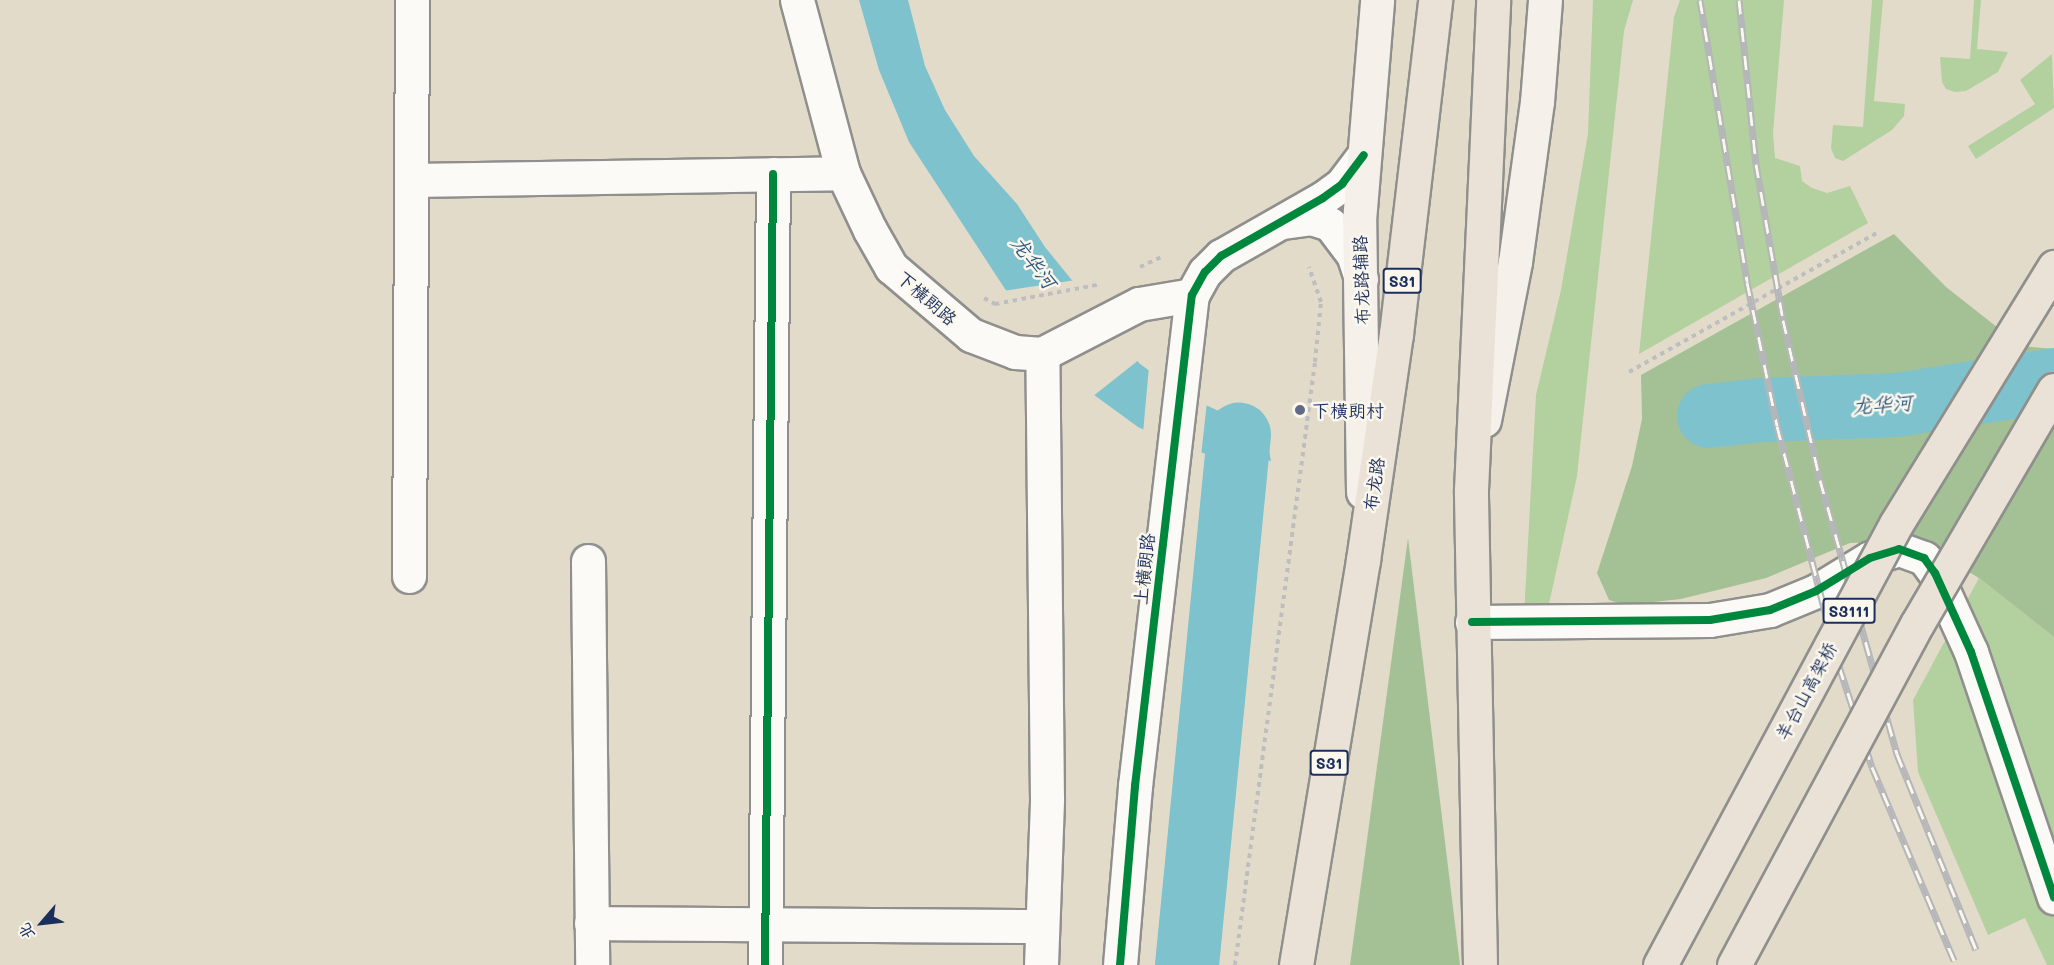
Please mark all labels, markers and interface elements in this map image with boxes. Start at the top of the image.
water label: 龙华河 [1006,231,1062,293]
street label: 布龙路辅路 [1349,235,1373,325]
street label: 下横朗路 [893,266,961,330]
road number: S31 [1382,268,1422,294]
water label: 龙华河 [1851,390,1913,418]
place label: 下横朗村 [1312,399,1384,421]
marker: 下横朗村 [1293,403,1307,417]
street label: 布龙路 [1360,456,1388,512]
street label: 上横朗路 [1129,532,1159,606]
road number: S3111 [1822,598,1876,624]
street label: 羊台山高架桥 [1771,638,1841,744]
road number: S31 [1310,750,1348,776]
north arrow [12,893,72,953]
text: 北 [13,920,39,944]

